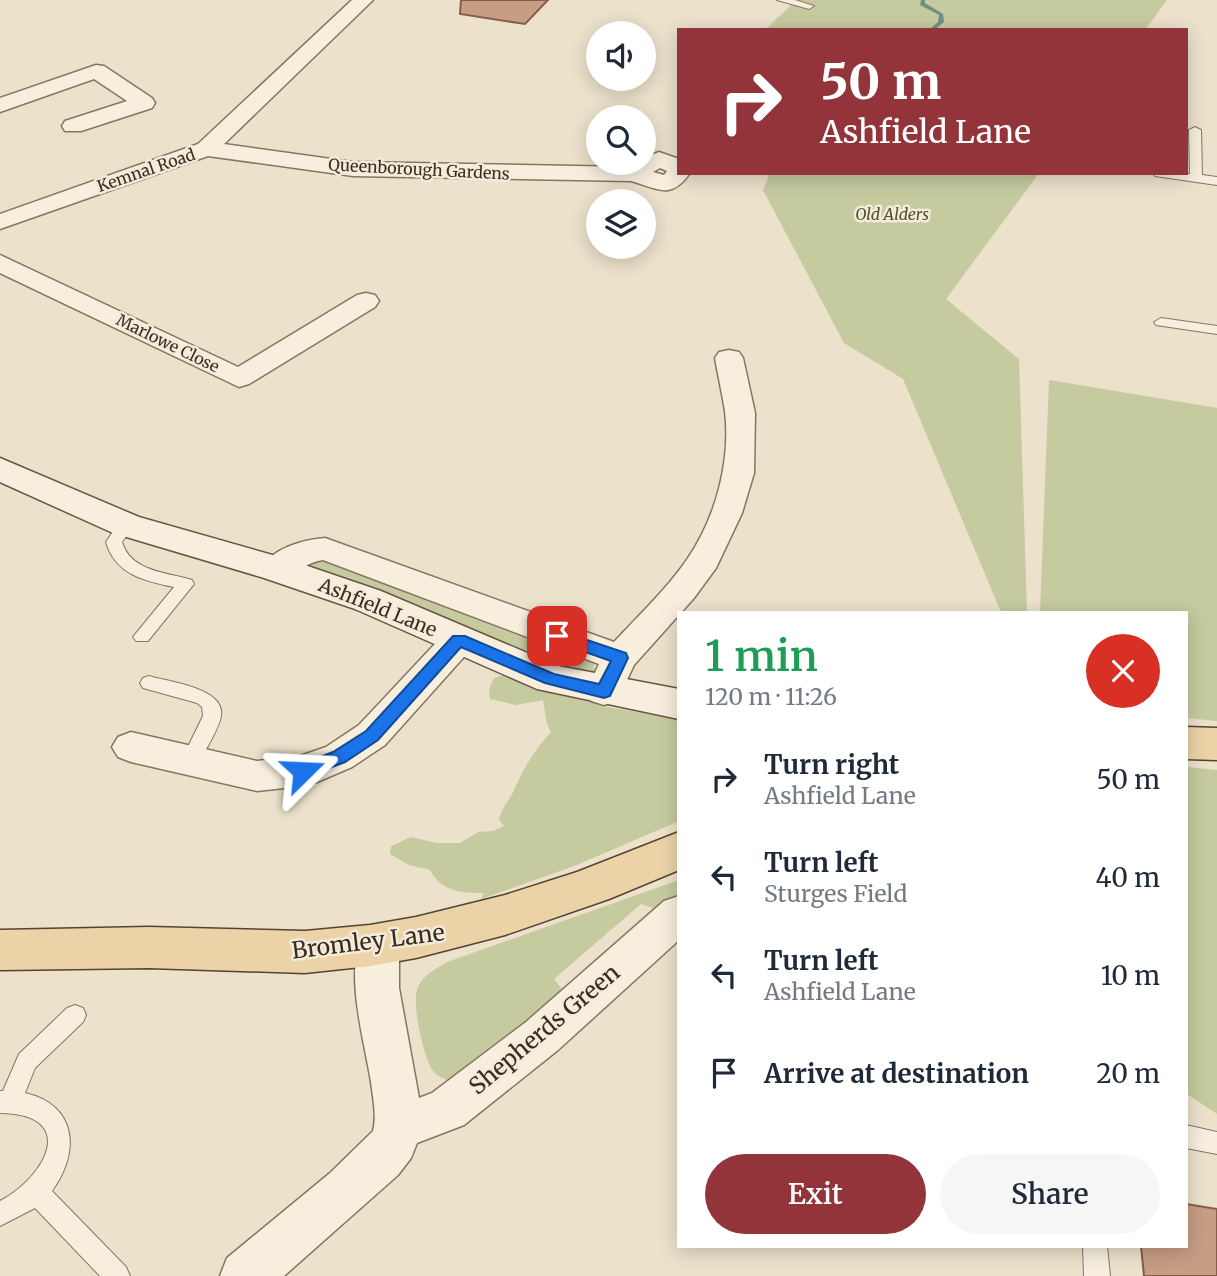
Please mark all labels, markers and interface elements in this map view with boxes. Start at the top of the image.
map controls [586,21,656,259]
button: sound [586,21,656,91]
text: 50 m [820,51,941,112]
icon: right [705,56,796,147]
button: search [586,105,656,175]
text: Ashfield Lane [820,112,1031,152]
street label: Kemnal Road [94,144,198,196]
street label: Queenborough Gardens [328,154,510,184]
button: layers [586,189,656,259]
park label: Old Alders [855,204,929,224]
street label: Marlowe Close [113,309,223,377]
street label: Ashfield Lane [314,572,441,642]
pin [527,606,587,666]
icon: arrive [538,617,576,655]
text: 1 min [705,630,818,682]
button: close [1086,634,1160,708]
text: 120 m · 11:26 [705,682,837,711]
position arrow [266,734,340,808]
text: Turn right [764,748,899,781]
icon: right [705,760,743,798]
text: 50 m [1096,763,1160,796]
text: Ashfield Lane [764,781,916,810]
text: Turn left [764,846,878,879]
icon: left [705,858,743,896]
text: 40 m [1096,861,1160,894]
text: Sturges Field [764,879,907,908]
street label: Bromley Lane [290,917,446,965]
text: Turn left [764,944,878,977]
icon: left [705,956,743,994]
street label: Shepherds Green [463,958,625,1100]
text: 10 m [1101,959,1160,992]
text: Ashfield Lane [764,977,916,1006]
icon: arrive [705,1054,743,1092]
text: Arrive at destination [764,1057,1029,1090]
text: 20 m [1096,1057,1160,1090]
button: Exit [705,1154,926,1234]
button: Share [940,1154,1160,1234]

